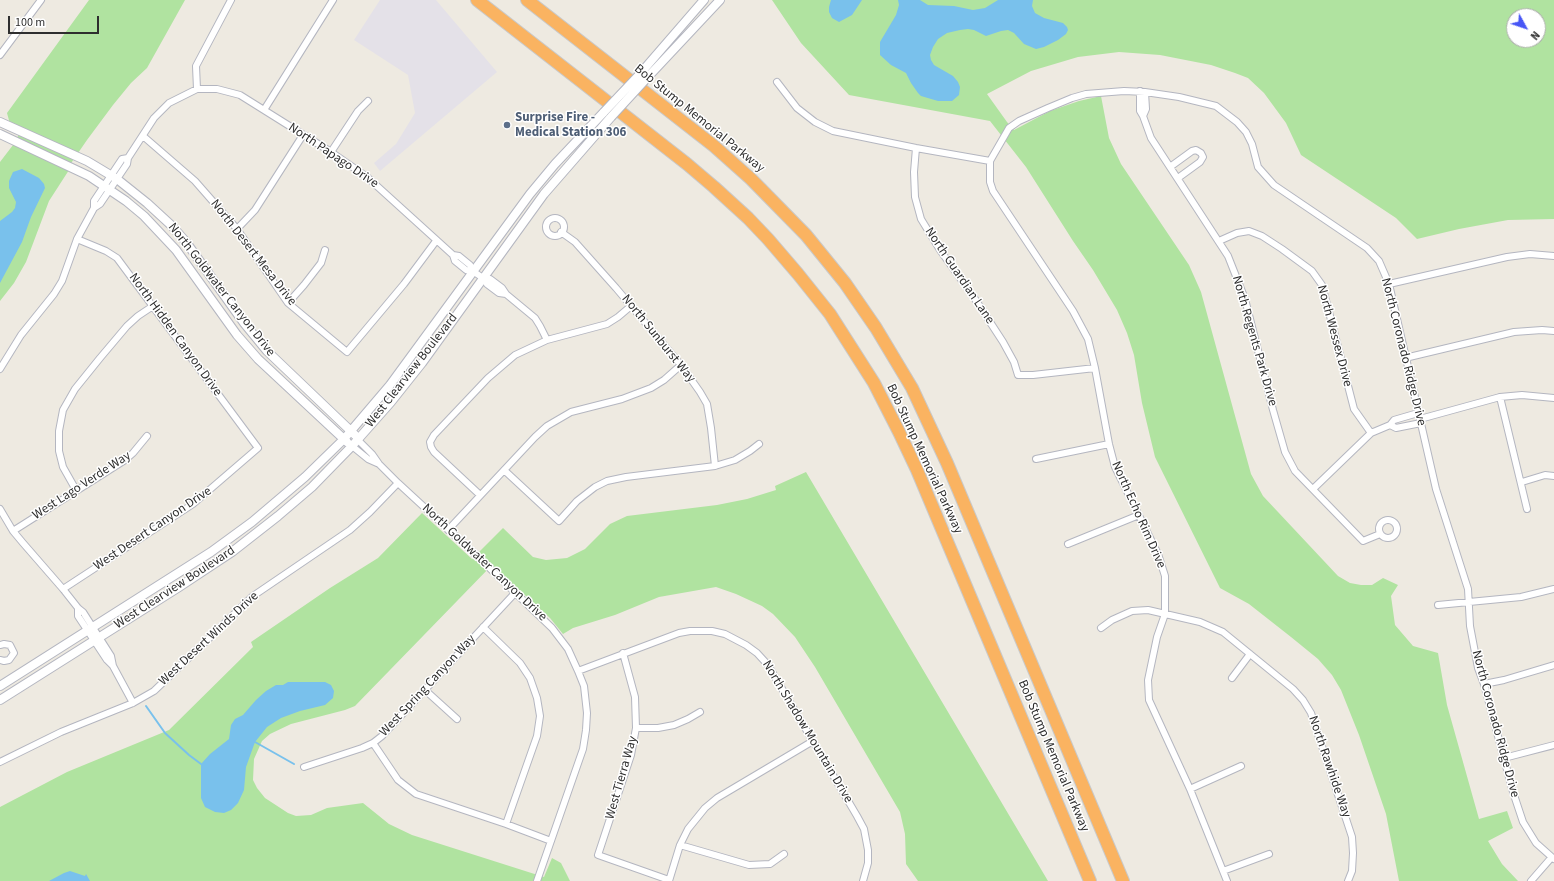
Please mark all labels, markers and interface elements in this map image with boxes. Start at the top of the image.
scale bar [10,8,101,34]
north arrow [1506,8,1546,48]
text: 100 m [15,14,45,31]
text: N [1527,28,1543,43]
street label: Bob Stump Memorial Parkway [631,62,767,176]
place label: Surprise Fire - Medical Station 306 [515,110,626,141]
street label: North Papago Drive [285,120,381,192]
marker: Surprise Fire - Medical Station 306 [502,120,512,130]
street label: North Desert Mesa Drive [207,197,299,309]
street label: North Goldwater Canyon Drive [164,220,278,360]
street label: North Guardian Lane [921,225,997,327]
street label: North Hidden Canyon Drive [125,270,225,400]
street label: North Regents Park Drive [1228,274,1280,408]
street label: North Coronado Ridge Drive [1377,276,1429,428]
street label: North Wessex Drive [1313,284,1355,388]
street label: North Sunburst Way [618,292,698,386]
street label: West Clearview Boulevard [363,311,461,431]
street label: Bob Stump Memorial Parkway [882,382,966,536]
street label: West Lago Verde Way [30,448,134,524]
street label: North Echo Rim Drive [1107,459,1169,571]
street label: West Desert Canyon Drive [91,484,215,574]
street label: North Goldwater Canyon Drive [418,501,550,625]
street label: West Clearview Boulevard [112,543,238,633]
street label: West Desert Winds Drive [156,589,262,689]
street label: West Spring Canyon Way [377,632,479,740]
street label: North Coronado Ridge Drive [1468,649,1522,799]
street label: North Shadow Mountain Drive [758,658,856,806]
street label: Bob Stump Memorial Parkway [1014,678,1092,834]
street label: North Rawhide Way [1304,714,1354,820]
street label: West Tierra Way [603,735,641,821]

